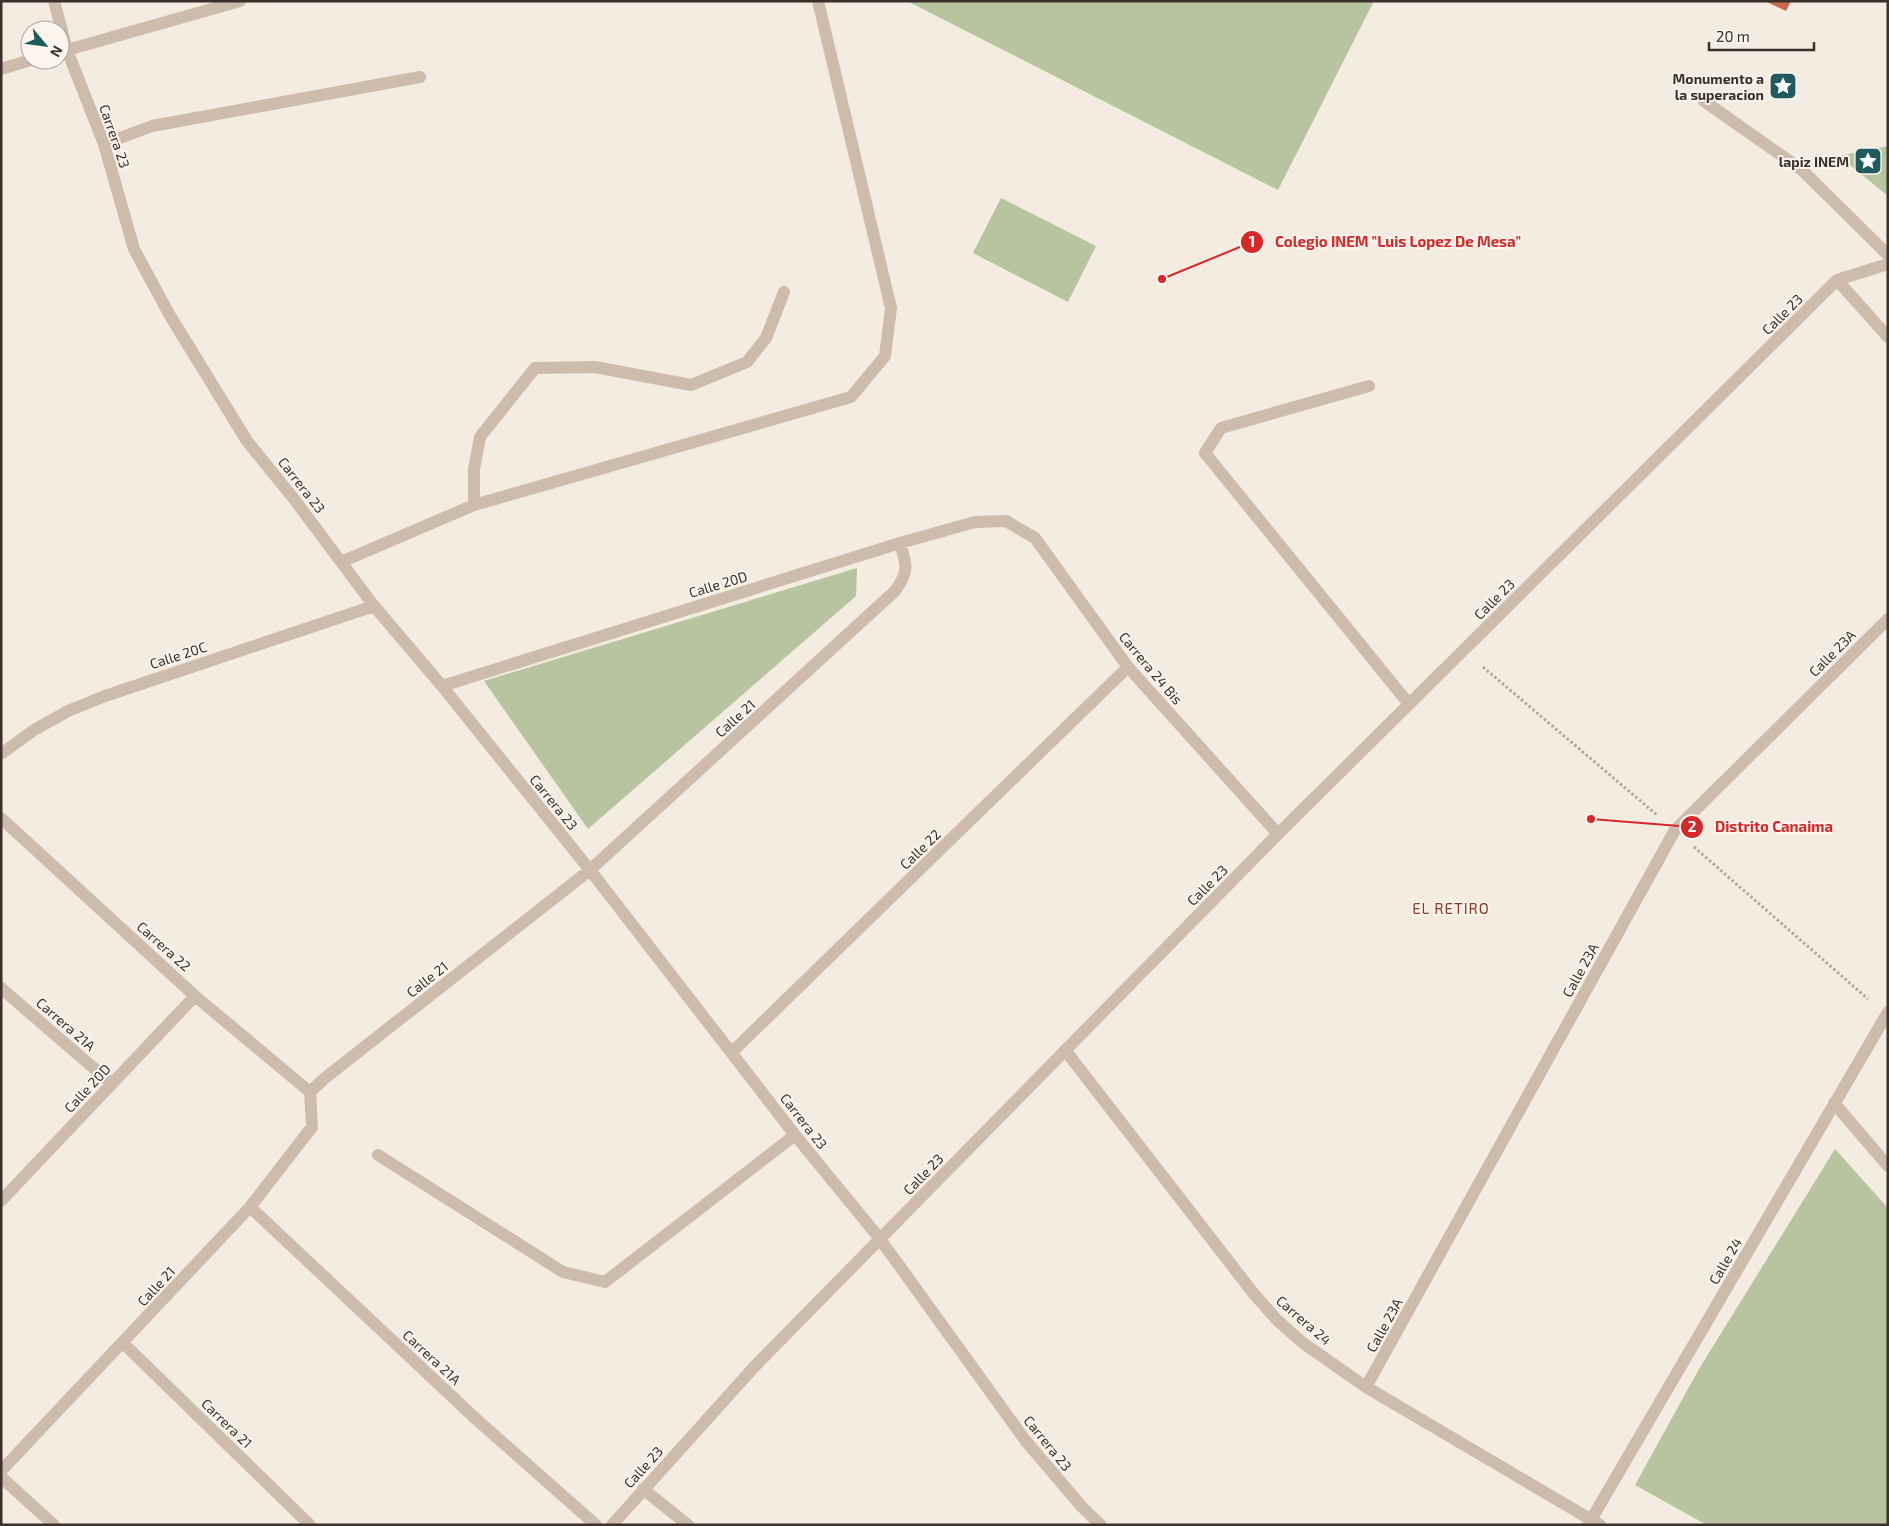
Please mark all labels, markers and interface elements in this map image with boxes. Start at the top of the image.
north arrow [20,20,70,70]
scale bar [1709,20,1814,52]
text: 20 m [1716,27,1750,45]
text: N [47,43,67,60]
place label: Monumento a la superacion [1673,70,1764,103]
place icon: Monumento a la superacion [1768,71,1798,101]
street label: Carrera 23 [96,102,134,170]
place icon: lapiz INEM [1853,146,1883,176]
place label: lapiz INEM [1779,153,1849,170]
callout: Colegio INEM "Luis Lopez De Mesa" [1240,227,1531,257]
text: 1 [1249,232,1255,250]
text: Colegio INEM "Luis Lopez De Mesa" [1275,232,1521,250]
street label: Calle 23 [1758,290,1806,338]
street label: Carrera 23 [275,454,329,516]
street label: Calle 20D [687,567,749,601]
street label: Calle 23 [1470,575,1518,623]
street label: Calle 23A [1805,626,1859,680]
street label: Carrera 24 Bis [1116,628,1186,708]
street label: Calle 20C [147,638,209,672]
street label: Calle 21 [711,696,759,740]
street label: Carrera 23 [527,771,581,833]
callout: Distrito Canaima [1680,812,1843,842]
text: 2 [1688,817,1697,835]
text: Distrito Canaima [1715,817,1833,835]
street label: Calle 22 [896,825,944,873]
street label: Calle 23 [1183,861,1231,909]
district label: EL RETIRO [1412,899,1490,917]
street label: Carrera 22 [134,917,194,975]
street label: Calle 23A [1558,940,1602,1000]
street label: Calle 21 [403,958,451,1000]
street label: Carrera 21A [33,994,99,1054]
street label: Calle 20D [60,1060,114,1116]
street label: Carrera 23 [777,1090,831,1152]
street label: Calle 23 [899,1150,947,1198]
street label: Calle 24 [1705,1235,1745,1287]
street label: Calle 21 [133,1263,179,1309]
street label: Carrera 24 [1273,1292,1335,1348]
street label: Calle 23A [1362,1295,1406,1355]
street label: Carrera 21A [400,1326,465,1388]
street label: Carrera 21 [198,1395,256,1451]
street label: Carrera 23 [1021,1412,1075,1474]
street label: Calle 23 [620,1443,666,1491]

